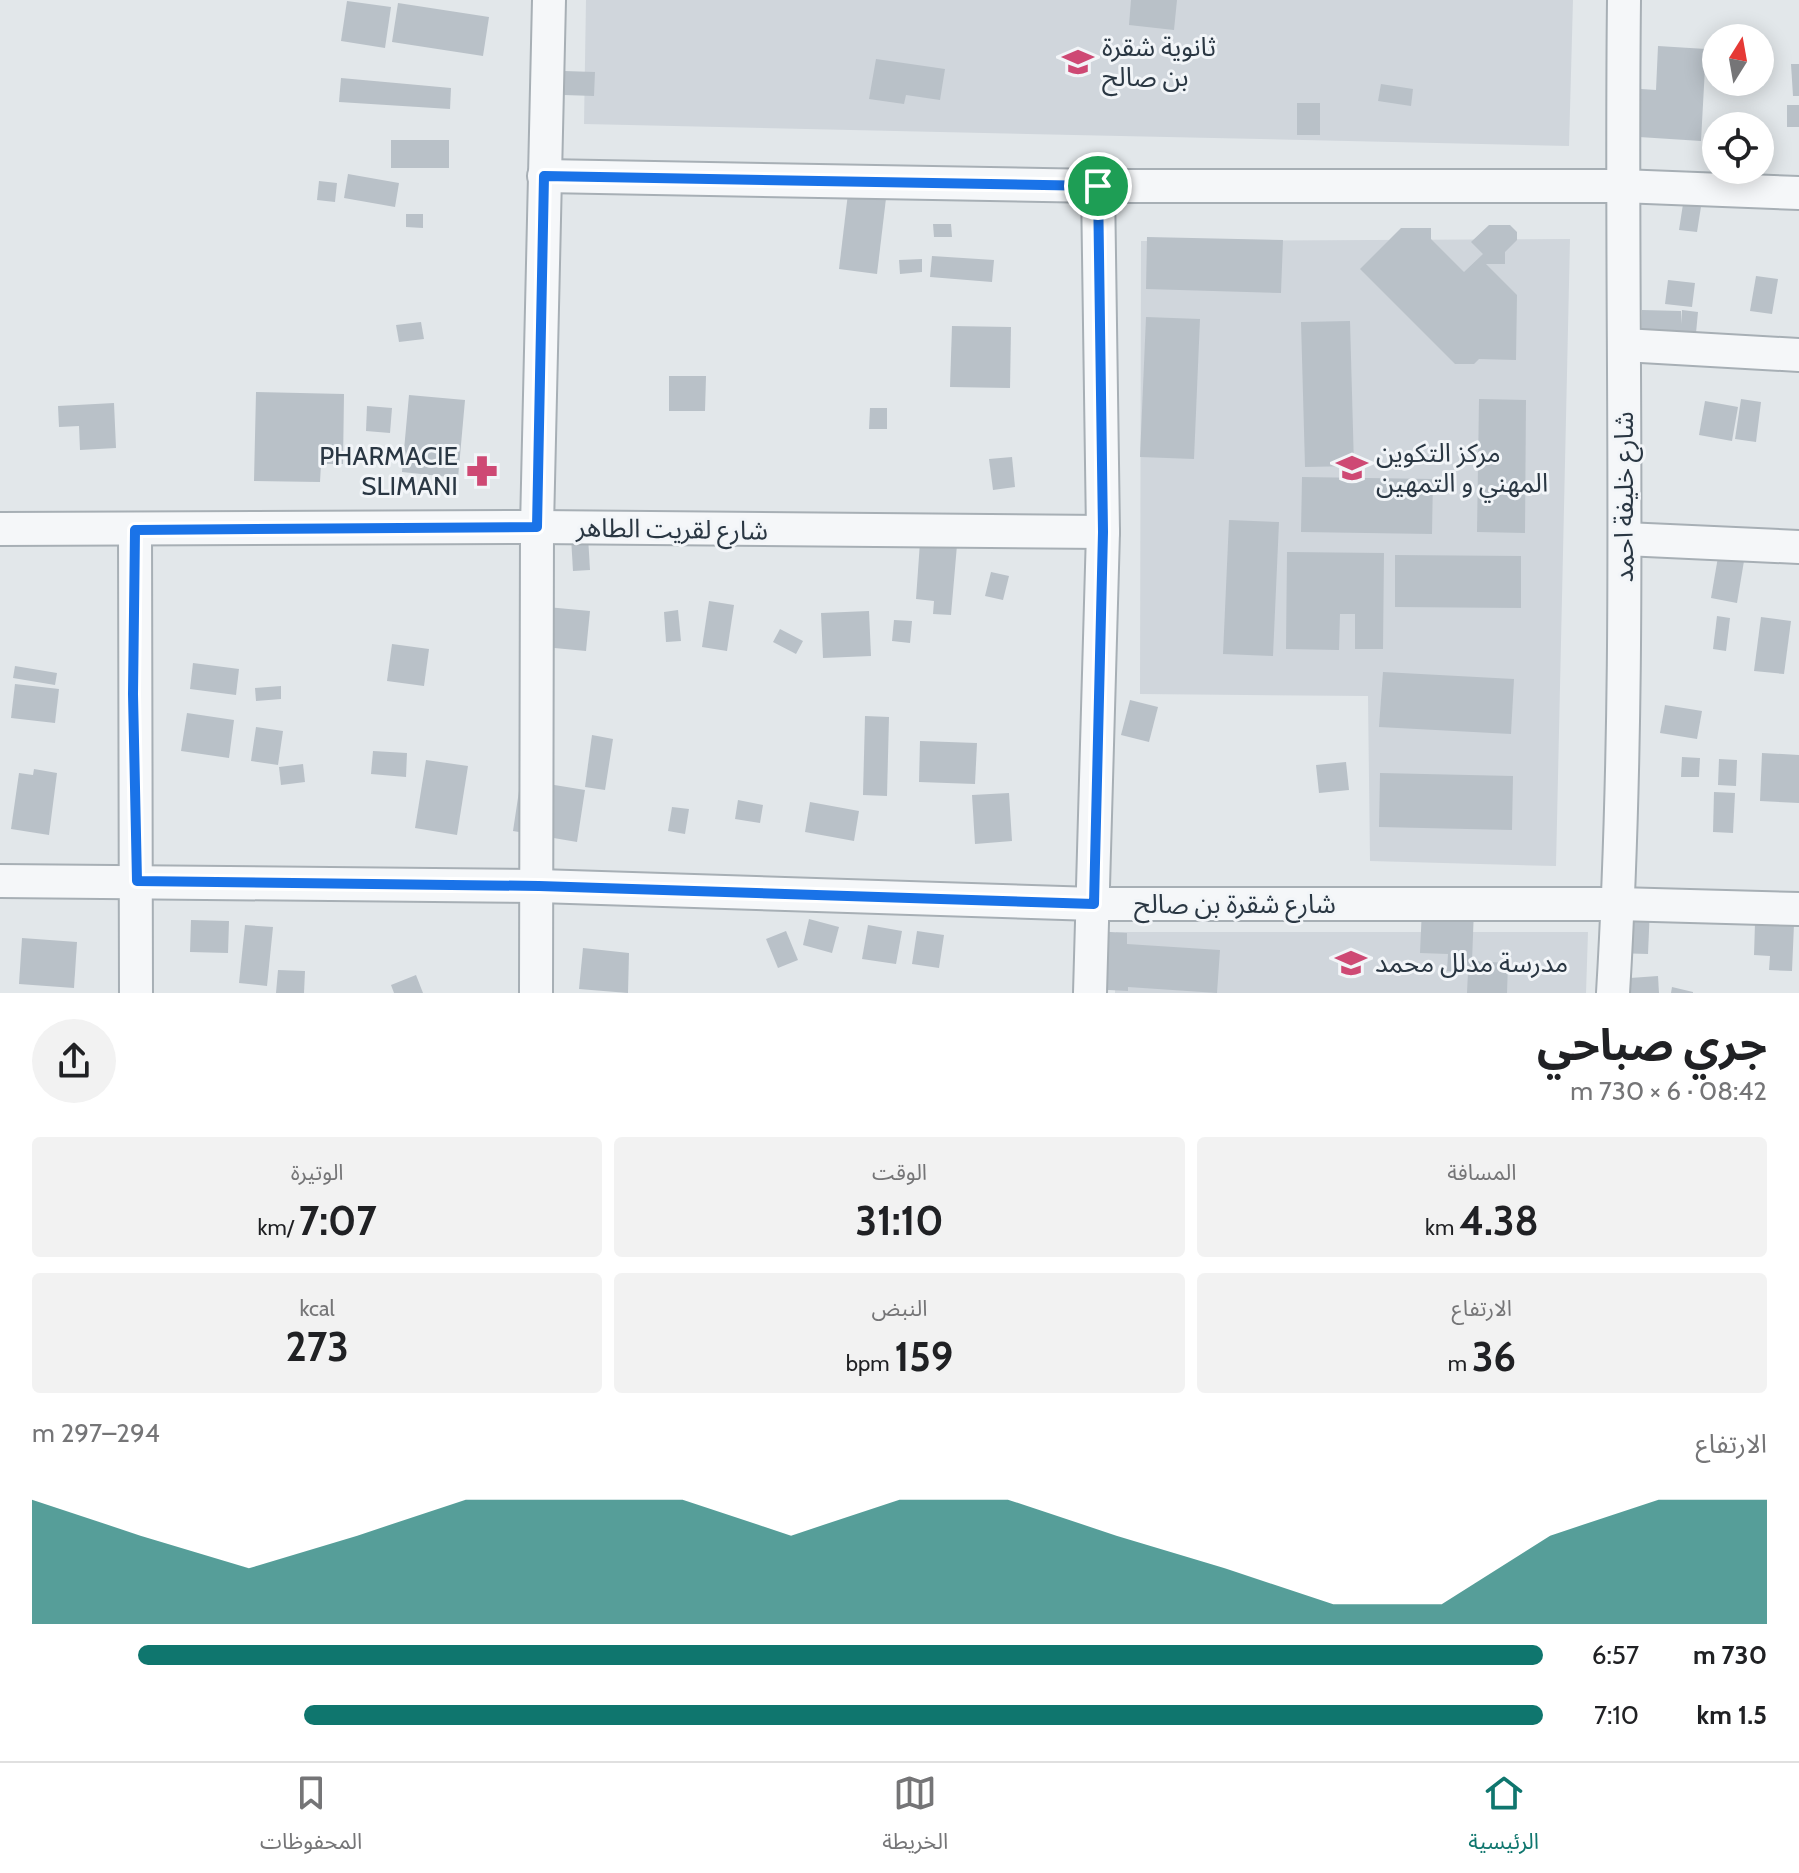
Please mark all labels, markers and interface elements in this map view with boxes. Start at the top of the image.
north arrow [1702,24,1774,96]
map controls [1702,24,1774,184]
place label: ثانوية شقرة بن صالح [1102,31,1216,97]
school or university icon: ثانوية شقرة بن صالح [1061,45,1095,79]
button: locate [1702,112,1774,184]
pin [1064,152,1132,220]
icon: arrive [1076,164,1120,208]
street label: شارع خليفة احمد [1608,411,1643,583]
place label: مركز التكوين المهني و التمهين [1376,437,1548,503]
place label: PHARMACIE SLIMANI [319,440,458,502]
school or university icon: مركز التكوين المهني و التمهين [1335,451,1369,485]
pharmacy icon: PHARMACIE SLIMANI [465,454,499,488]
street label: شارع لقريت الطاهر [575,511,768,550]
street label: شارع شقرة بن صالح [1134,888,1336,924]
school or university icon: مدرسة مدلل محمد [1334,946,1368,980]
place label: مدرسة مدلل محمد [1375,947,1568,979]
text: جري صباحي [1537,1018,1767,1071]
button: share [32,1019,116,1103]
text: 08:42 · 6 × 730 m [1570,1075,1767,1107]
text: الوتيرة [291,1159,344,1186]
text: الوقت [872,1159,927,1186]
text: المسافة [1447,1159,1516,1186]
text: 7:07 [299,1196,377,1245]
text: 31:10 [855,1196,944,1245]
text: 4.38 [1459,1196,1539,1245]
text: /km [258,1214,299,1241]
text: km [1425,1214,1459,1241]
text: kcal [300,1295,335,1322]
text: النبض [872,1295,927,1322]
text: الارتفاع [1452,1295,1512,1322]
text: 273 [286,1322,349,1371]
text: 159 [895,1332,953,1381]
text: 36 [1472,1332,1516,1381]
text: bpm [846,1350,895,1377]
text: m [1448,1350,1472,1377]
text: 294–297 m [32,1417,160,1449]
text: الارتفاع [1696,1428,1767,1460]
text: 6:57 [1592,1639,1639,1671]
text: 730 m [1693,1639,1767,1671]
text: 7:10 [1594,1699,1639,1731]
text: 1.5 km [1697,1699,1767,1731]
tab: المحفوظات [260,1771,362,1865]
tab: الخريطة [882,1771,948,1865]
tab: الرئيسية [1468,1771,1539,1865]

